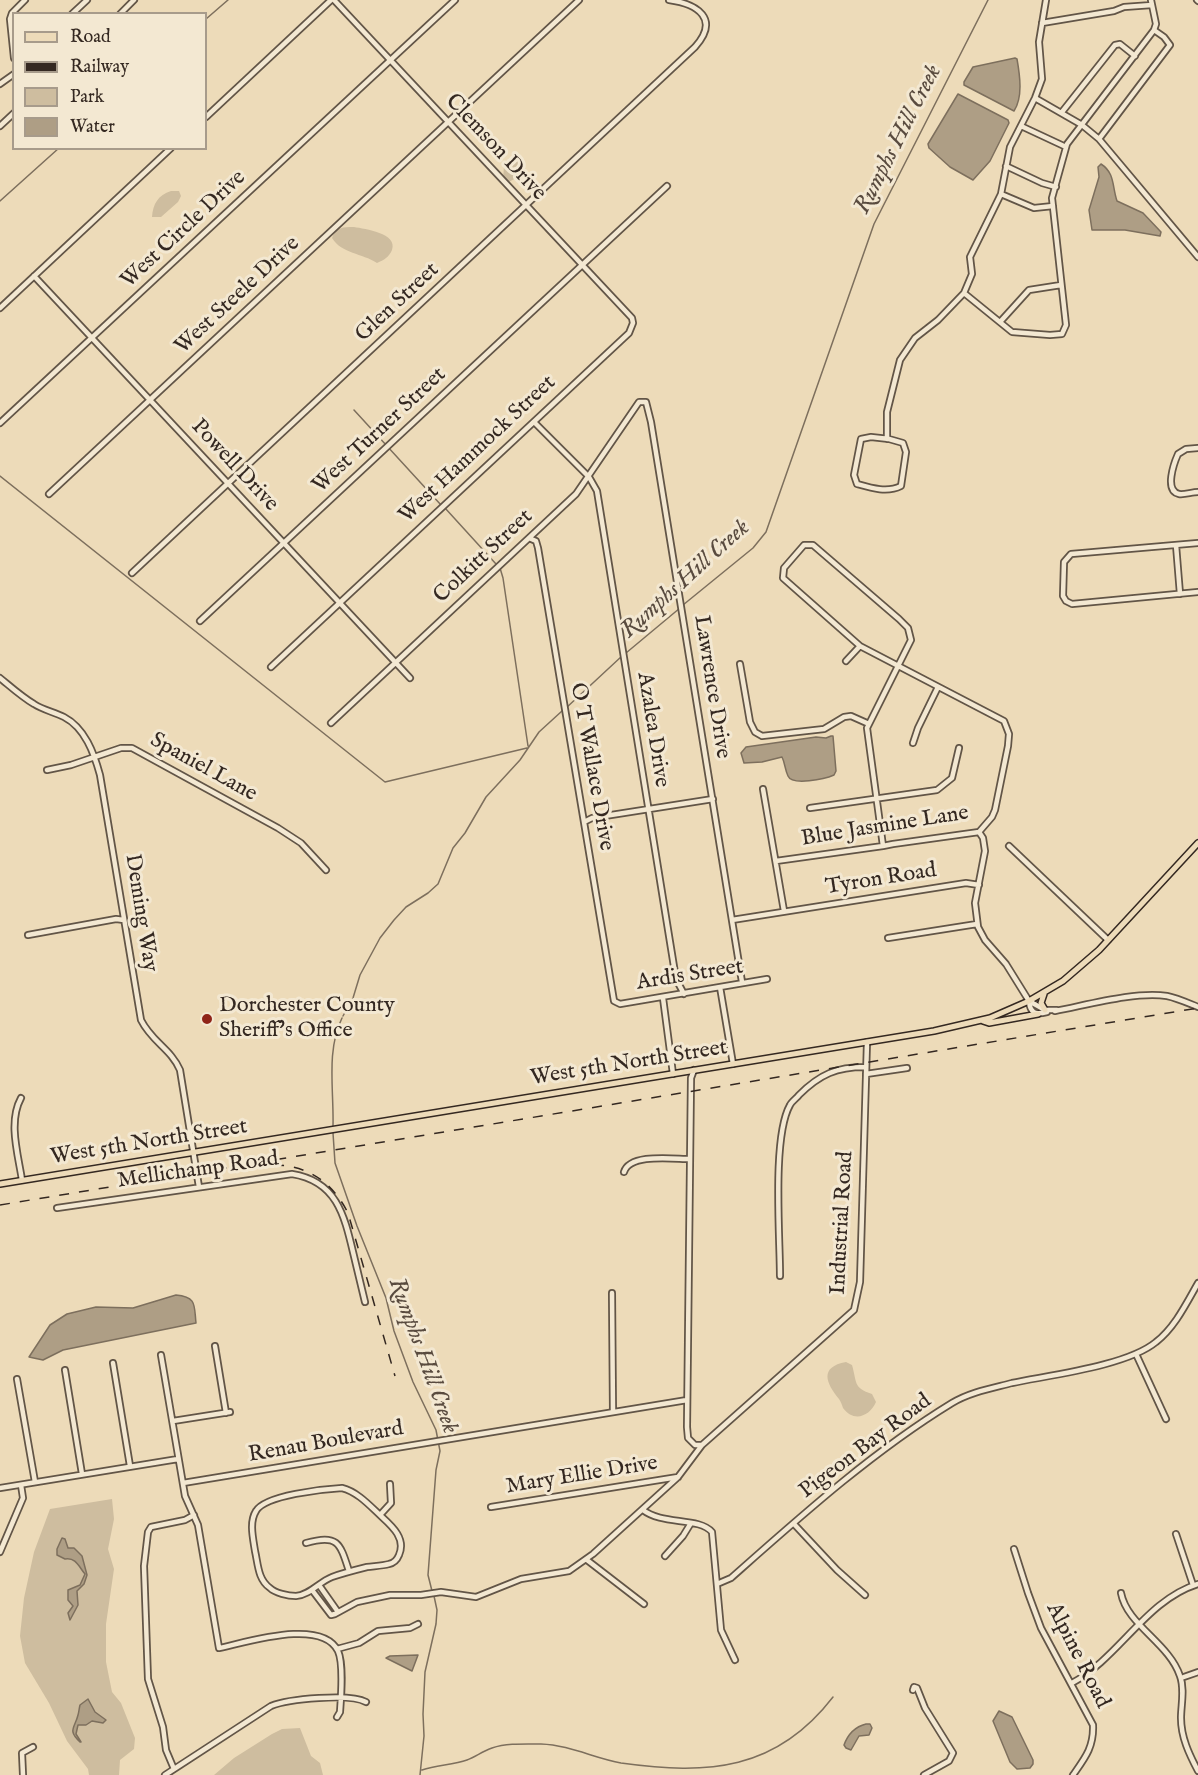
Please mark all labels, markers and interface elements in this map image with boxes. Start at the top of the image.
legend [12,12,207,150]
text: Road [70,26,111,49]
text: Railway [70,56,129,79]
water label: Rumphs Hill Creek [849,61,949,219]
text: Park [70,86,104,109]
street label: Clemson Drive [439,89,551,207]
text: Water [70,116,115,139]
street label: West Circle Drive [116,165,252,295]
street label: West Steele Drive [170,231,306,361]
street label: Glen Street [351,258,445,348]
street label: West Turner Street [308,362,452,500]
street label: West Hammock Street [394,370,562,530]
street label: Powell Drive [185,414,283,518]
street label: Colkitt Street [429,504,539,610]
water label: Rumphs Hill Creek [616,515,756,645]
street label: Lawrence Drive [687,613,735,761]
street label: Azalea Drive [630,671,674,789]
street label: O T Wallace Drive [563,681,619,853]
street label: Spaniel Lane [145,728,261,808]
street label: Blue Jasmine Lane [800,801,970,853]
street label: Deming Way [118,852,162,974]
street label: Tyron Road [824,858,938,902]
street label: Ardis Street [635,955,745,997]
place label: Dorchester County Sheriff's Office [219,993,395,1044]
marker: Dorchester County Sheriff's Office [200,1012,214,1026]
street label: West 5th North Street [529,1035,729,1093]
street label: West 5th North Street [49,1114,249,1172]
street label: Mellichamp Road [116,1147,280,1195]
street label: Industrial Road [826,1151,860,1295]
water label: Rumphs Hill Creek [380,1274,464,1438]
street label: Pigeon Bay Road [795,1389,937,1505]
street label: Renau Boulevard [246,1416,406,1470]
street label: Mary Ellie Drive [504,1451,660,1501]
street label: Alpine Road [1039,1599,1115,1713]

